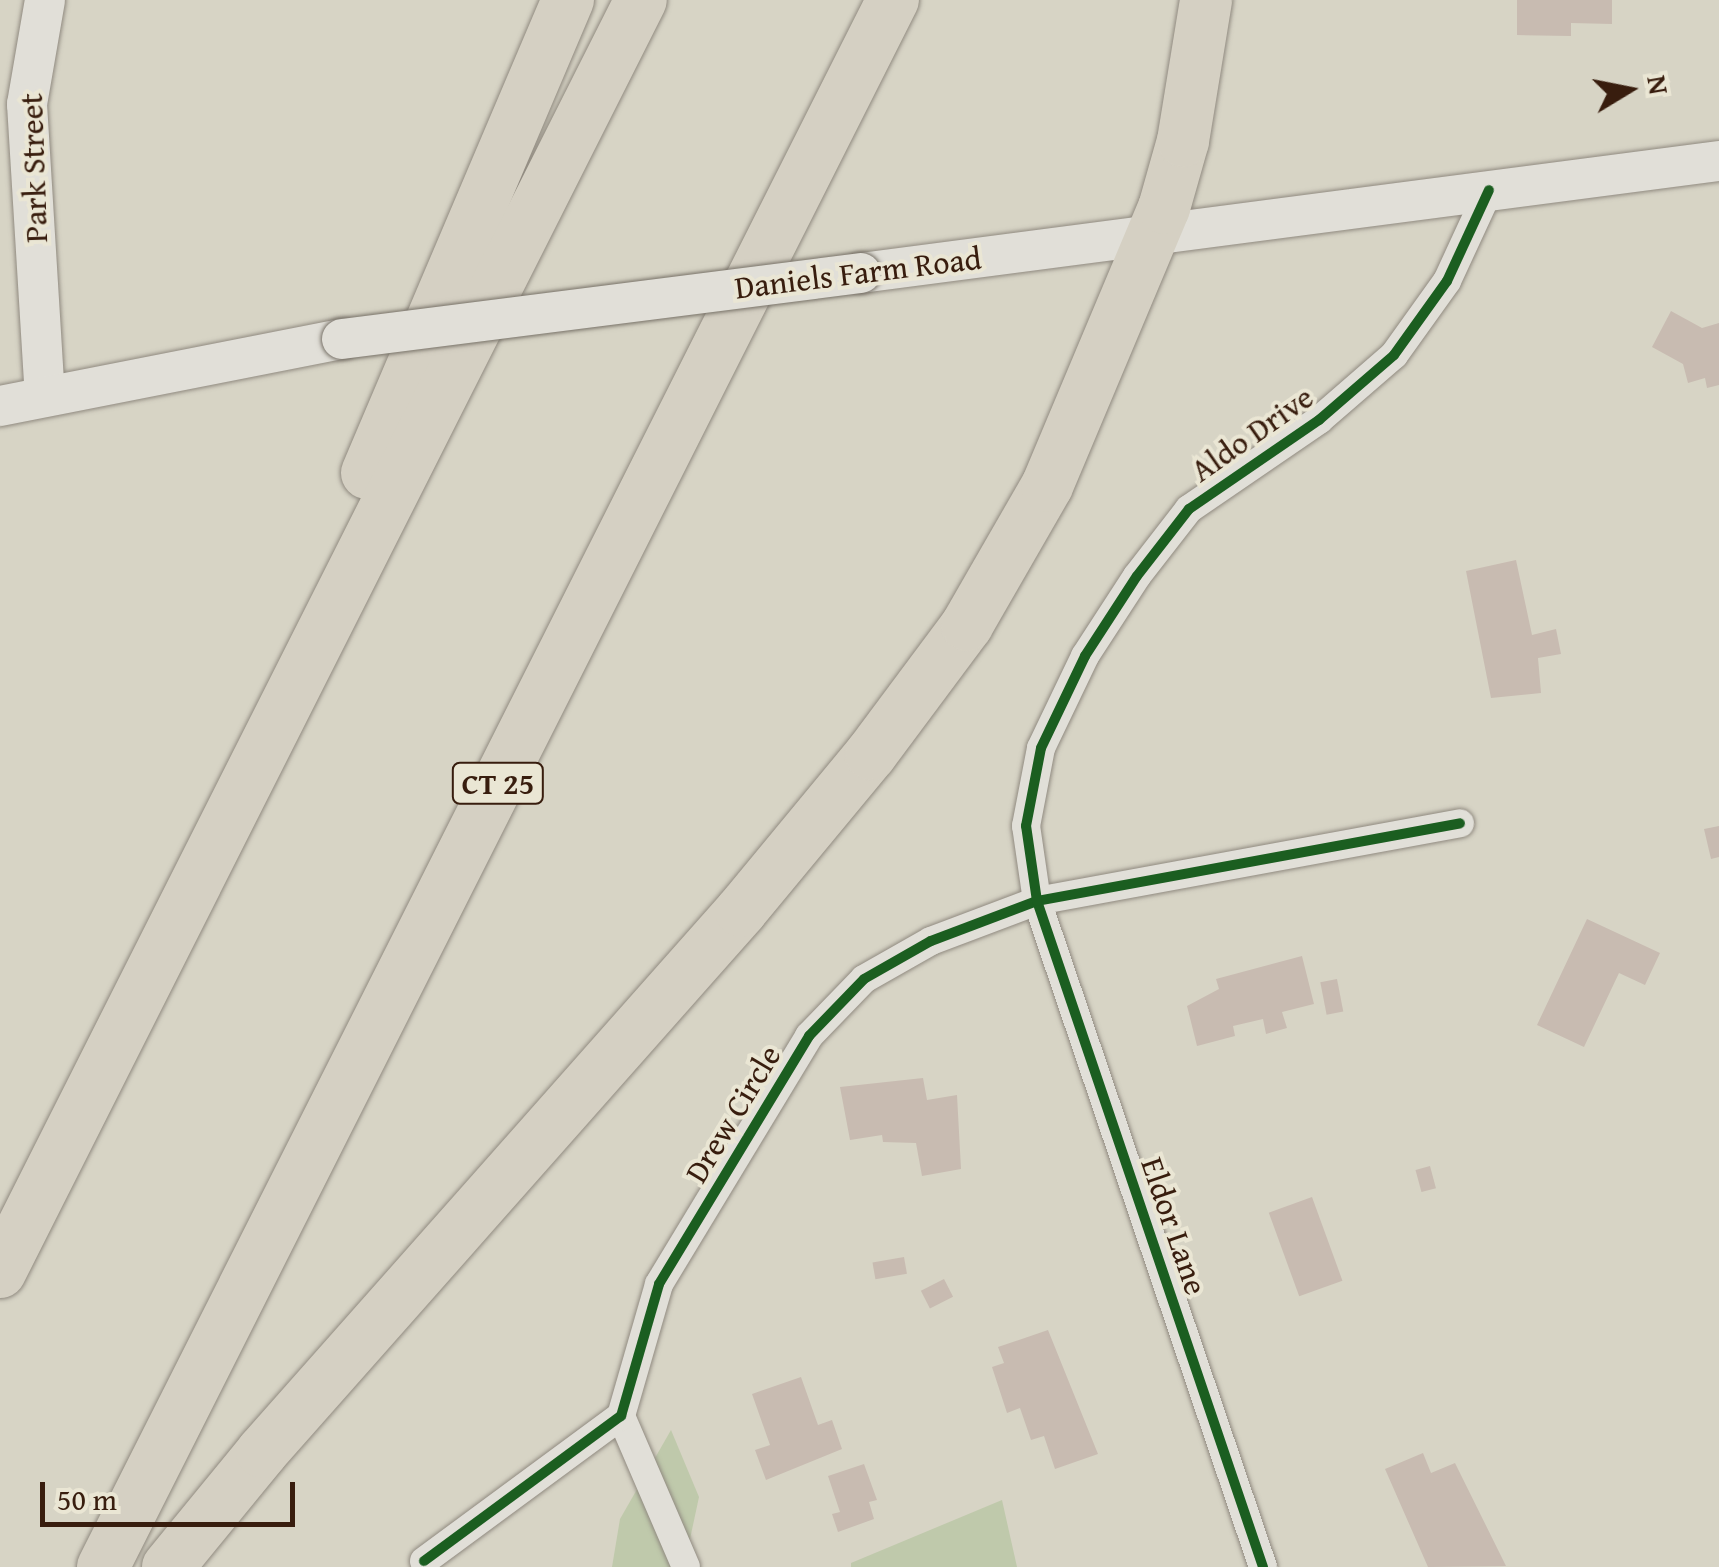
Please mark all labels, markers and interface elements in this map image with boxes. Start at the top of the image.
north arrow [1579,40,1679,140]
text: N [1637,72,1681,97]
street label: Park Street [12,92,56,244]
street label: Daniels Farm Road [733,239,983,307]
street label: Aldo Drive [1183,378,1321,490]
road number: CT 25 [450,758,546,808]
street label: Drew Circle [677,1038,789,1190]
street label: Eldor Lane [1133,1152,1215,1300]
scale bar [45,1462,300,1524]
text: 50 m [57,1477,117,1521]

